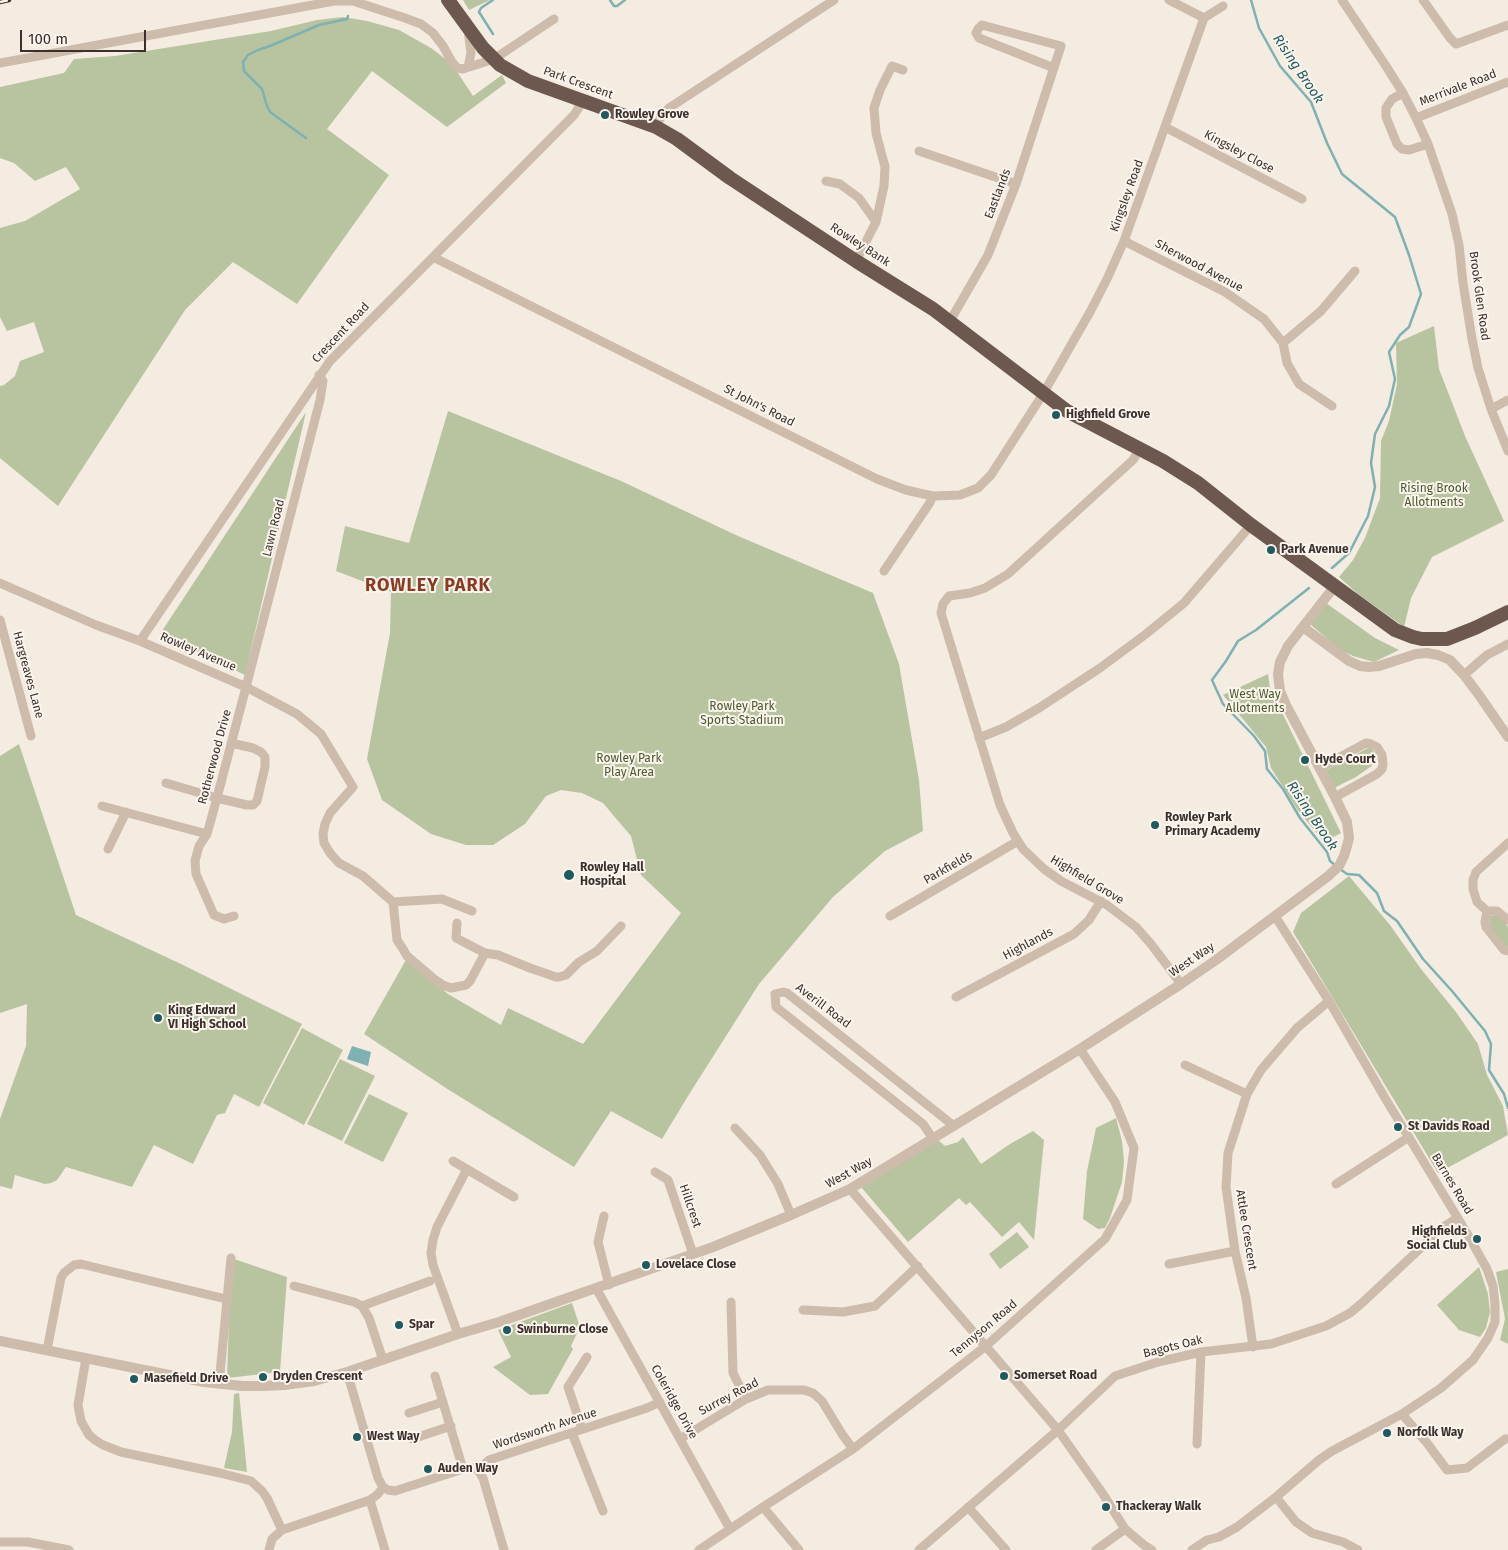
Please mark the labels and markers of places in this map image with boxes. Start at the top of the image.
place label: Rowley Grove [615,108,689,122]
marker: Rowley Grove [599,109,611,121]
place label: Highfield Grove [1066,408,1150,422]
marker: Highfield Grove [1050,409,1062,421]
place label: Park Avenue [1281,543,1349,557]
marker: Park Avenue [1265,544,1277,556]
place label: Hyde Court [1315,753,1376,767]
marker: Hyde Court [1299,754,1311,766]
place label: Rowley Park Primary Academy [1165,811,1260,839]
marker: Rowley Park Primary Academy [1149,819,1161,831]
place label: Rowley Hall Hospital [580,861,644,889]
marker: Rowley Hall Hospital [562,868,576,882]
place label: King Edward VI High School [168,1004,246,1032]
marker: King Edward VI High School [152,1012,164,1024]
place label: St Davids Road [1408,1120,1490,1134]
marker: St Davids Road [1392,1121,1404,1133]
place label: Highfields Social Club [1407,1225,1467,1253]
marker: Highfields Social Club [1471,1233,1483,1245]
place label: Lovelace Close [656,1258,736,1272]
marker: Lovelace Close [640,1259,652,1271]
place label: Spar [409,1318,434,1332]
marker: Spar [393,1319,405,1331]
place label: Swinburne Close [517,1323,608,1337]
marker: Swinburne Close [501,1324,513,1336]
place label: Somerset Road [1014,1369,1097,1383]
place label: Dryden Crescent [273,1370,363,1384]
marker: Somerset Road [998,1370,1010,1382]
marker: Dryden Crescent [257,1371,269,1383]
place label: Masefield Drive [144,1372,228,1386]
marker: Masefield Drive [128,1373,140,1385]
place label: Norfolk Way [1397,1426,1463,1440]
marker: Norfolk Way [1381,1427,1393,1439]
place label: West Way [367,1430,419,1444]
marker: West Way [351,1431,363,1443]
place label: Auden Way [438,1462,498,1476]
marker: Auden Way [422,1463,434,1475]
place label: Thackeray Walk [1116,1500,1201,1514]
marker: Thackeray Walk [1100,1501,1112,1513]

